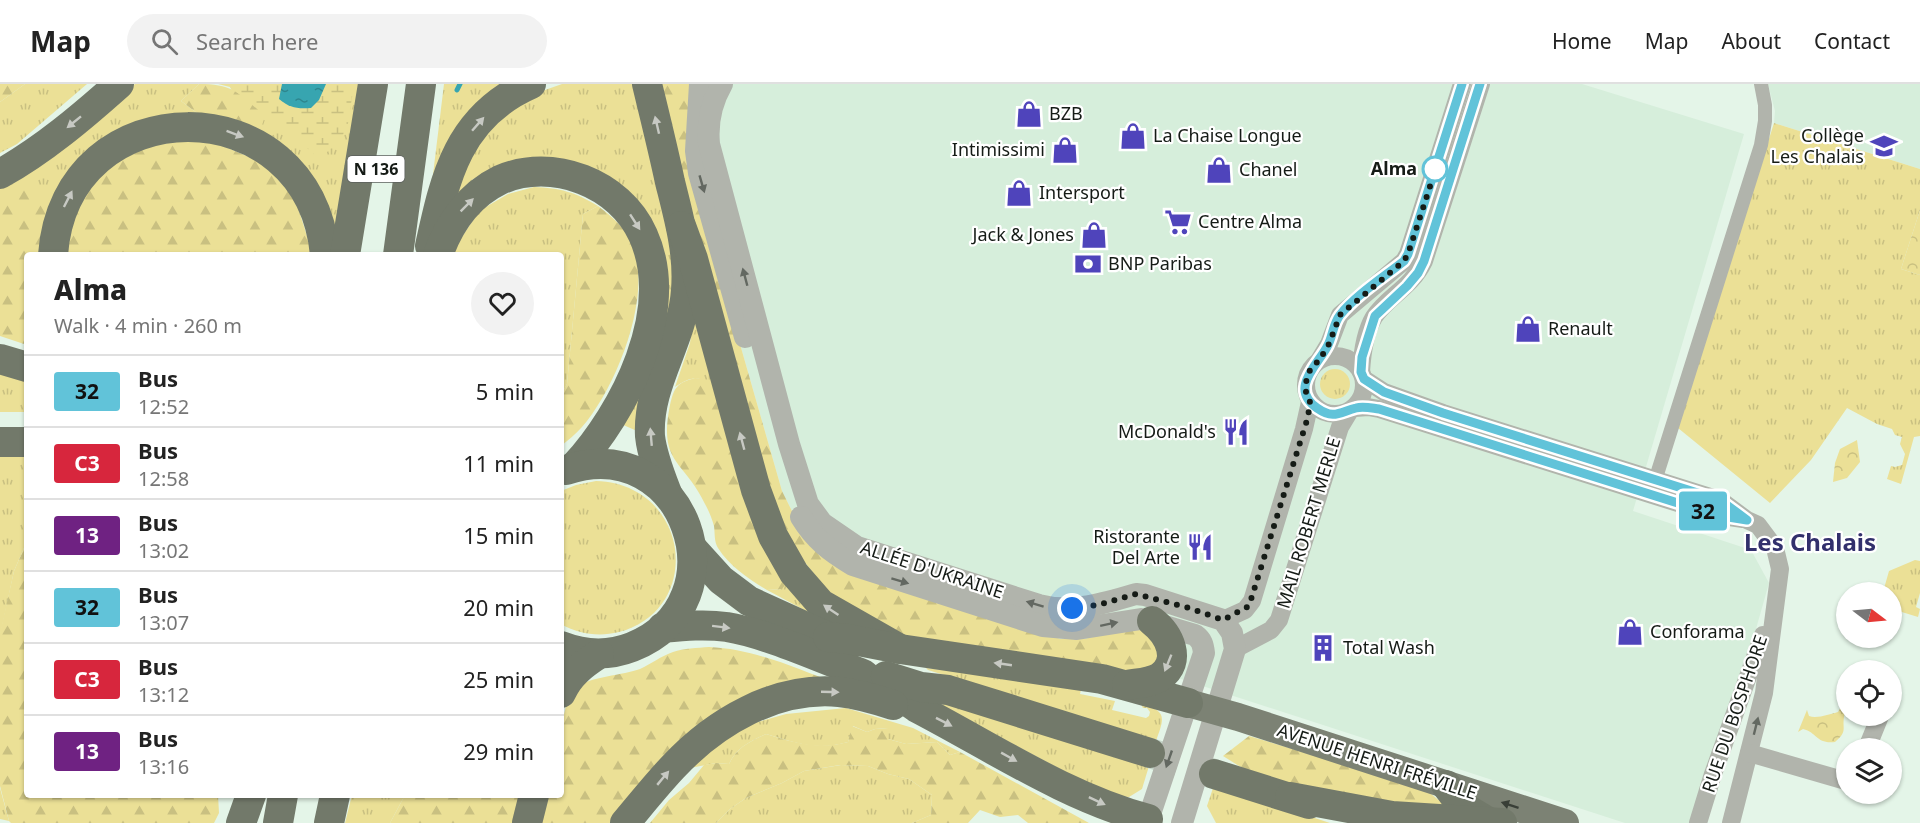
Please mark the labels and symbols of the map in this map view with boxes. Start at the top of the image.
shop icon: BZB [1014,99,1044,129]
place label: BZB [1049,101,1083,125]
one-way arrow [651,115,661,134]
one-way arrow [66,116,82,129]
one-way arrow [471,117,484,132]
shop icon: La Chaise Longue [1118,121,1148,151]
place label: La Chaise Longue [1153,123,1302,147]
place label: Collège Les Chalais [1771,123,1864,168]
one-way arrow [226,130,244,140]
school or university icon: Collège Les Chalais [1869,131,1899,161]
shop icon: Intimissimi [1050,135,1080,165]
place label: Intimissimi [952,137,1045,161]
shop icon: Chanel [1204,155,1234,185]
road number: N 136 [348,156,404,182]
place label: Alma [1371,156,1417,180]
marker: Alma [1422,156,1448,182]
place label: Chanel [1239,157,1298,181]
one-way arrow [698,175,707,193]
shop icon: Intersport [1004,178,1034,208]
place label: Intersport [1039,180,1125,204]
one-way arrow [63,190,73,208]
one-way arrow [460,199,474,213]
supermarket icon: Centre Alma [1163,207,1193,237]
place label: Centre Alma [1198,209,1302,233]
one-way arrow [630,214,641,230]
shop icon: Jack & Jones [1079,220,1109,250]
place label: Jack & Jones [970,222,1074,246]
bank icon: BNP Paribas [1073,249,1103,279]
place label: BNP Paribas [1108,251,1212,275]
one-way arrow [739,268,749,286]
shop icon: Renault [1513,314,1543,344]
place label: Renault [1548,316,1613,340]
restaurant icon: McDonald's [1221,417,1251,447]
place label: McDonald's [1118,419,1216,443]
one-way arrow [646,427,656,446]
one-way arrow [737,432,747,450]
street label: MAIL ROBERT MERLE [1271,434,1346,611]
line badge: 32 [1676,492,1730,530]
place label: Ristorante Del Arte [1093,524,1180,569]
district label: Les Chalais [1744,525,1876,558]
restaurant icon: Ristorante Del Arte [1185,532,1215,562]
street label: ALLÉE D'UKRAINE [858,535,1007,603]
one-way arrow [891,577,909,586]
north arrow [1836,582,1902,648]
your location [1057,593,1087,623]
one-way arrow [1026,599,1044,608]
one-way arrow [823,604,839,616]
shop icon: Conforama [1615,617,1645,647]
one-way arrow [1099,618,1118,628]
place label: Conforama [1650,619,1745,643]
one-way arrow [711,622,730,632]
street label: RUE DU BOSPHORE [1696,632,1772,796]
building icon: Total Wash [1308,633,1338,663]
place label: Total Wash [1343,635,1435,659]
one-way arrow [1163,655,1173,673]
one-way arrow [993,660,1012,669]
one-way arrow [821,687,840,697]
one-way arrow [1751,716,1761,735]
one-way arrow [935,717,952,726]
street label: AVENUE HENRI FRÉVILLE [1274,717,1480,805]
one-way arrow [1163,750,1173,768]
one-way arrow [1001,752,1018,762]
one-way arrow [656,771,669,786]
one-way arrow [1088,797,1105,806]
one-way arrow [1501,800,1519,810]

